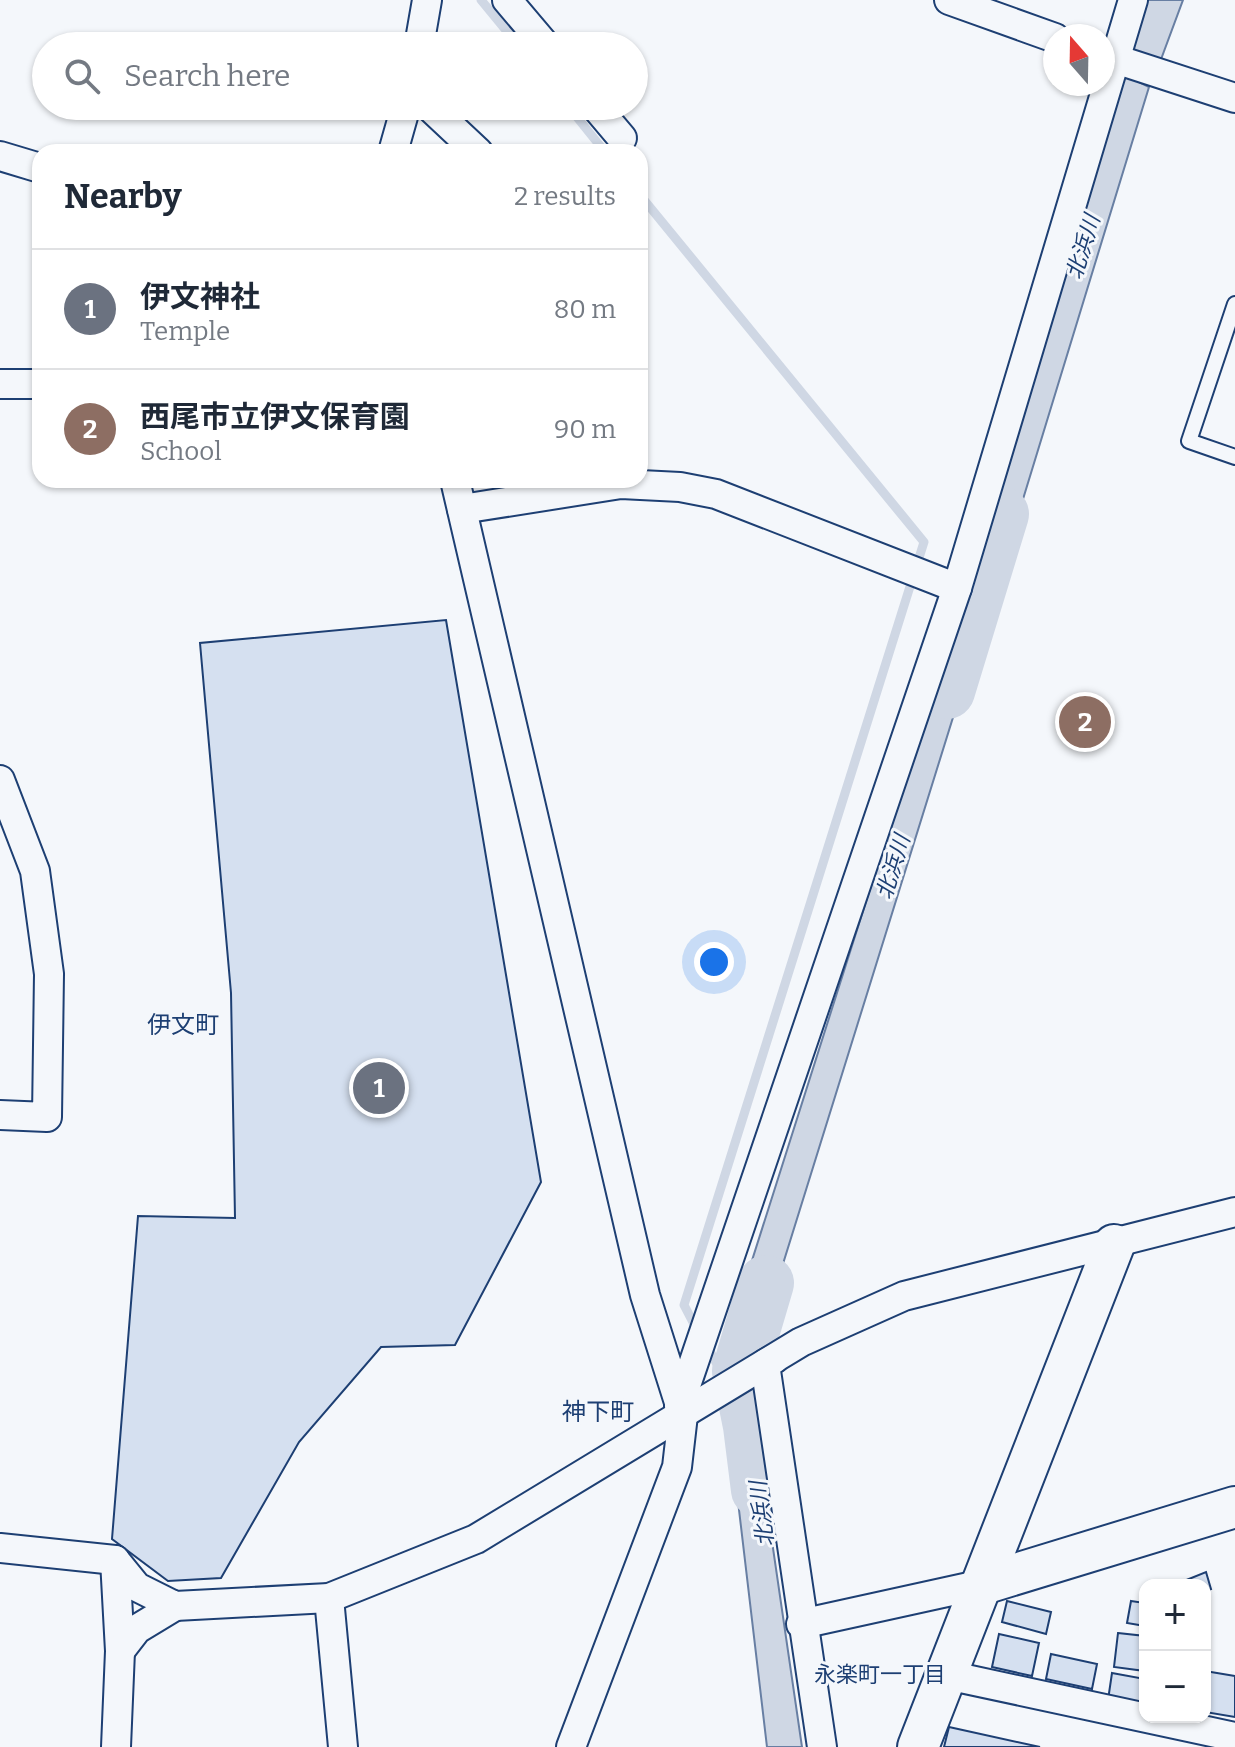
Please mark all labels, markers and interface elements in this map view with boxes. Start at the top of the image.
north arrow [1043,24,1115,96]
search box [32,32,648,120]
icon: search [60,54,104,98]
text: Search here [124,58,291,94]
text: Nearby [64,176,182,217]
text: 2 results [514,181,616,212]
water label: 北浜川 [1060,210,1106,283]
text: 伊文神社 [140,279,260,315]
text: 1 [84,294,96,325]
text: 80 m [554,294,616,325]
text: Temple [140,316,230,347]
text: 西尾市立伊文保育園 [140,399,410,435]
text: 2 [83,414,97,445]
text: 90 m [554,414,616,445]
text: School [140,436,222,467]
pin: 2 [1059,692,1111,752]
water label: 北浜川 [870,830,916,903]
your location [694,942,734,982]
district label: 伊文町 [147,1011,219,1039]
pin: 1 [353,1058,405,1118]
district label: 神下町 [562,1398,634,1426]
water label: 北浜川 [744,1478,779,1548]
map controls [1139,1579,1211,1723]
button: + [1139,1579,1211,1651]
button: − [1139,1651,1211,1723]
district label: 永楽町一丁目 [814,1661,946,1688]

